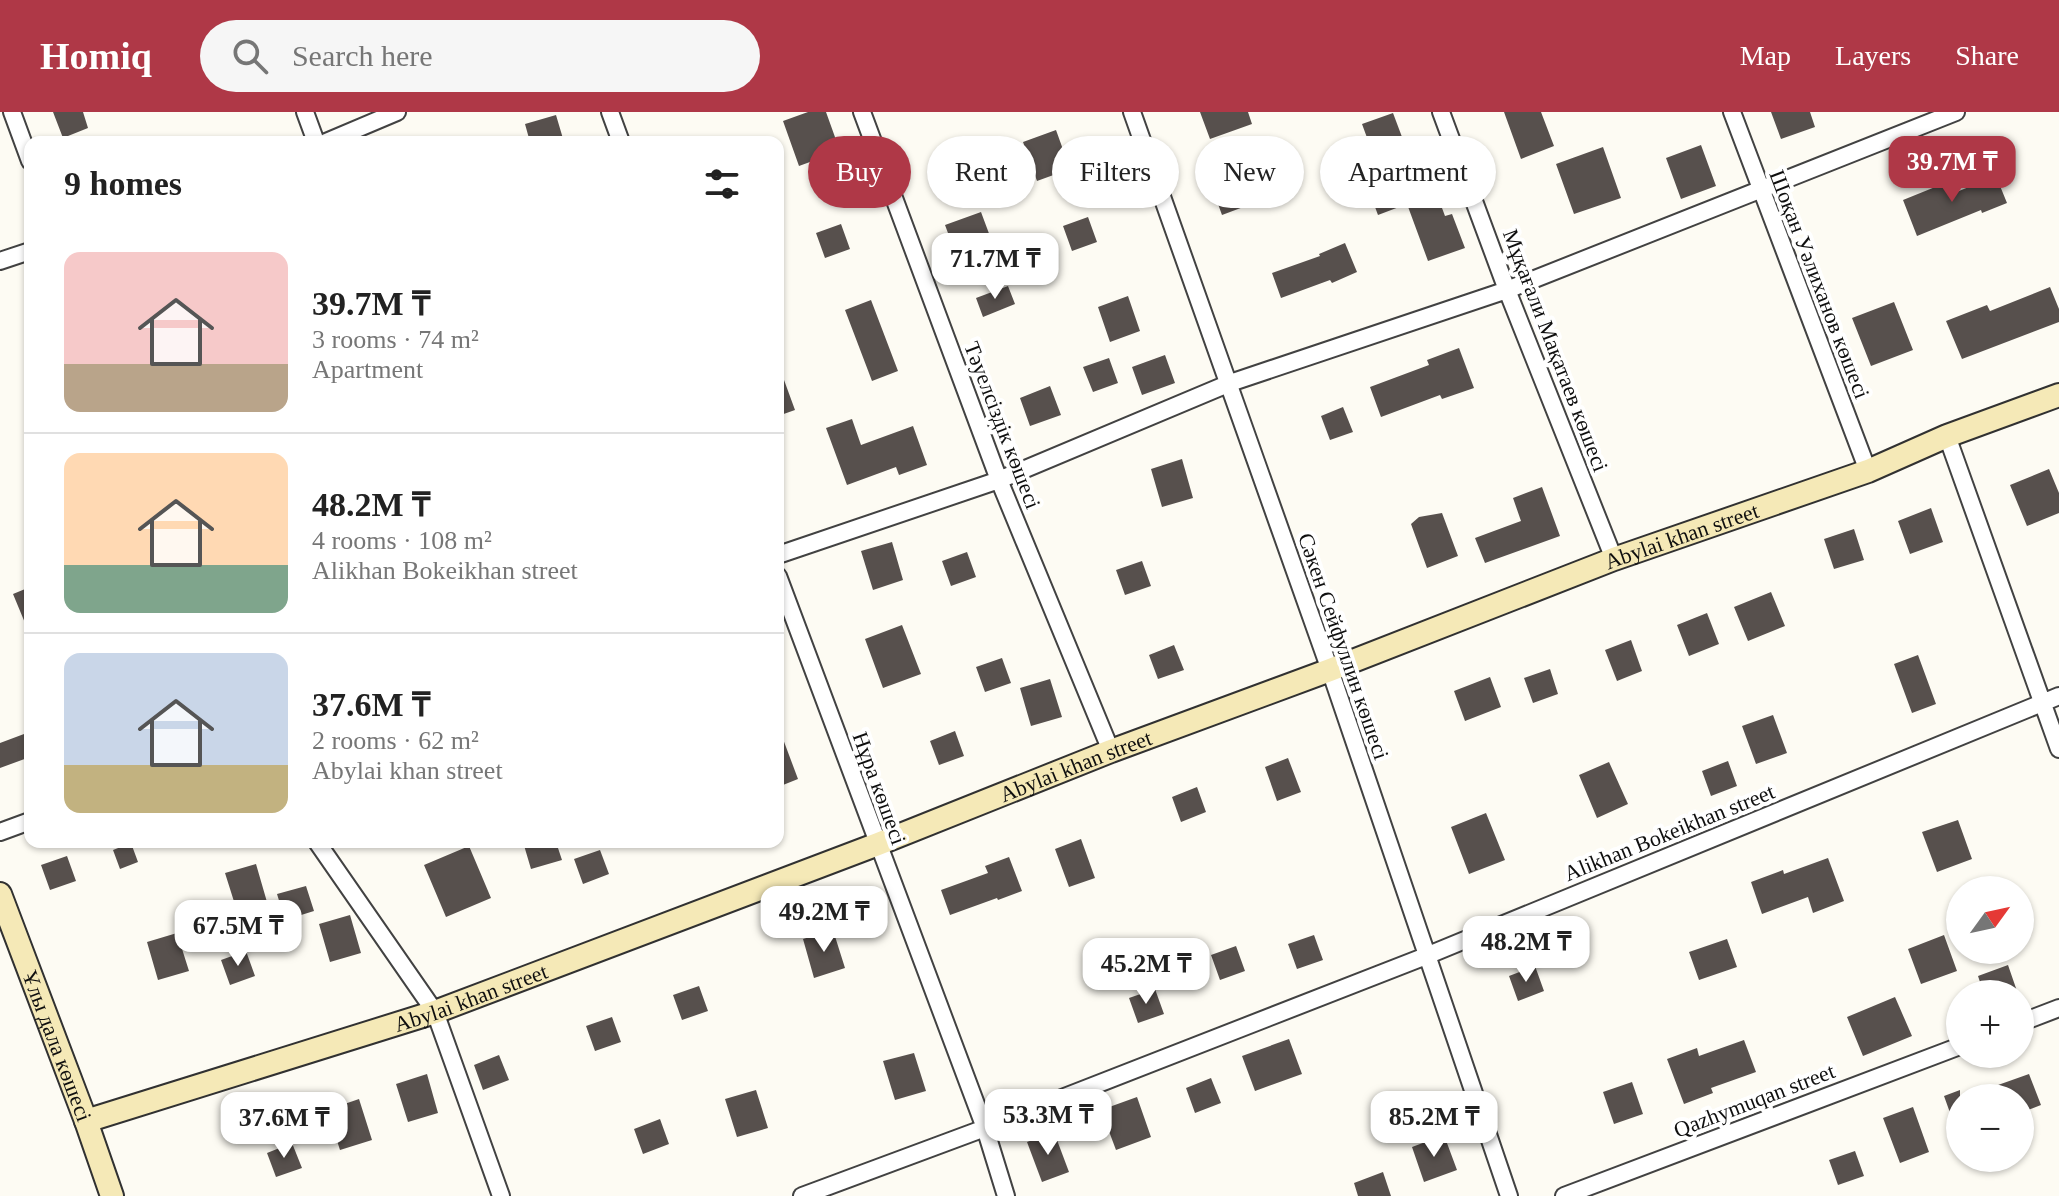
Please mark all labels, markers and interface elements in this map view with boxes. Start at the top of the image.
search box [200,20,760,92]
icon: search [228,34,272,78]
text: Homiq [40,35,152,77]
text: Search here [292,39,433,72]
text: Map [1740,40,1791,71]
text: Layers [1835,40,1911,71]
text: Share [1955,40,2019,71]
chip: Buy [808,136,911,208]
chip: Rent [927,136,1036,208]
chip: Filters [1052,136,1179,208]
chip: New [1195,136,1304,208]
chip: Apartment [1320,136,1496,208]
pin: 39.7M ₸ [1878,136,2026,204]
text: 39.7M ₸ [1907,147,1997,176]
icon: filters [700,162,744,206]
text: 9 homes [64,165,182,202]
street label: Шоқан Уәлиханов көшесі [1764,166,1875,402]
street label: Мұқағали Мақатаев көшесі [1498,225,1613,475]
pin: 71.7M ₸ [921,233,1069,301]
text: 71.7M ₸ [950,244,1040,273]
icon: home [128,284,224,380]
text: 39.7M ₸ [312,285,431,322]
text: 3 rooms · 74 m² [312,325,479,354]
street label: Тәуелсіздік көшесі [959,338,1046,512]
text: Apartment [312,355,423,384]
icon: home [128,485,224,581]
text: 48.2M ₸ [312,486,431,523]
street label: Abylai khan street [1601,498,1762,575]
text: 4 rooms · 108 m² [312,526,492,555]
street label: Сәкен Сейфуллин көшесі [1293,530,1394,763]
text: Alikhan Bokeikhan street [312,556,578,585]
icon: home [128,685,224,781]
text: 37.6M ₸ [312,686,431,723]
street label: Abylai khan street [996,725,1155,807]
text: 2 rooms · 62 m² [312,726,479,755]
street label: Нұра көшесі [848,728,911,848]
text: Abylai khan street [312,756,503,785]
street label: Alikhan Bokeikhan street [1560,779,1778,886]
north arrow [1946,876,2034,964]
map controls [1946,876,2034,1172]
pin: 49.2M ₸ [750,886,898,954]
text: 49.2M ₸ [779,897,869,926]
pin: 67.5M ₸ [164,900,312,968]
text: 67.5M ₸ [193,911,283,940]
pin: 48.2M ₸ [1452,916,1600,984]
text: 48.2M ₸ [1481,927,1571,956]
pin: 45.2M ₸ [1072,938,1220,1006]
text: 45.2M ₸ [1101,949,1191,978]
street label: Abylai khan street [391,959,551,1037]
street label: Ұлы дала көшесі [17,967,97,1125]
button: + [1946,980,2034,1068]
street label: Qazhymuqan street [1670,1058,1838,1143]
button: − [1946,1084,2034,1172]
pin: 53.3M ₸ [974,1089,1122,1157]
pin: 85.2M ₸ [1360,1091,1508,1159]
pin: 37.6M ₸ [210,1092,358,1160]
text: 53.3M ₸ [1003,1100,1093,1129]
text: 85.2M ₸ [1389,1102,1479,1131]
text: 37.6M ₸ [239,1103,329,1132]

